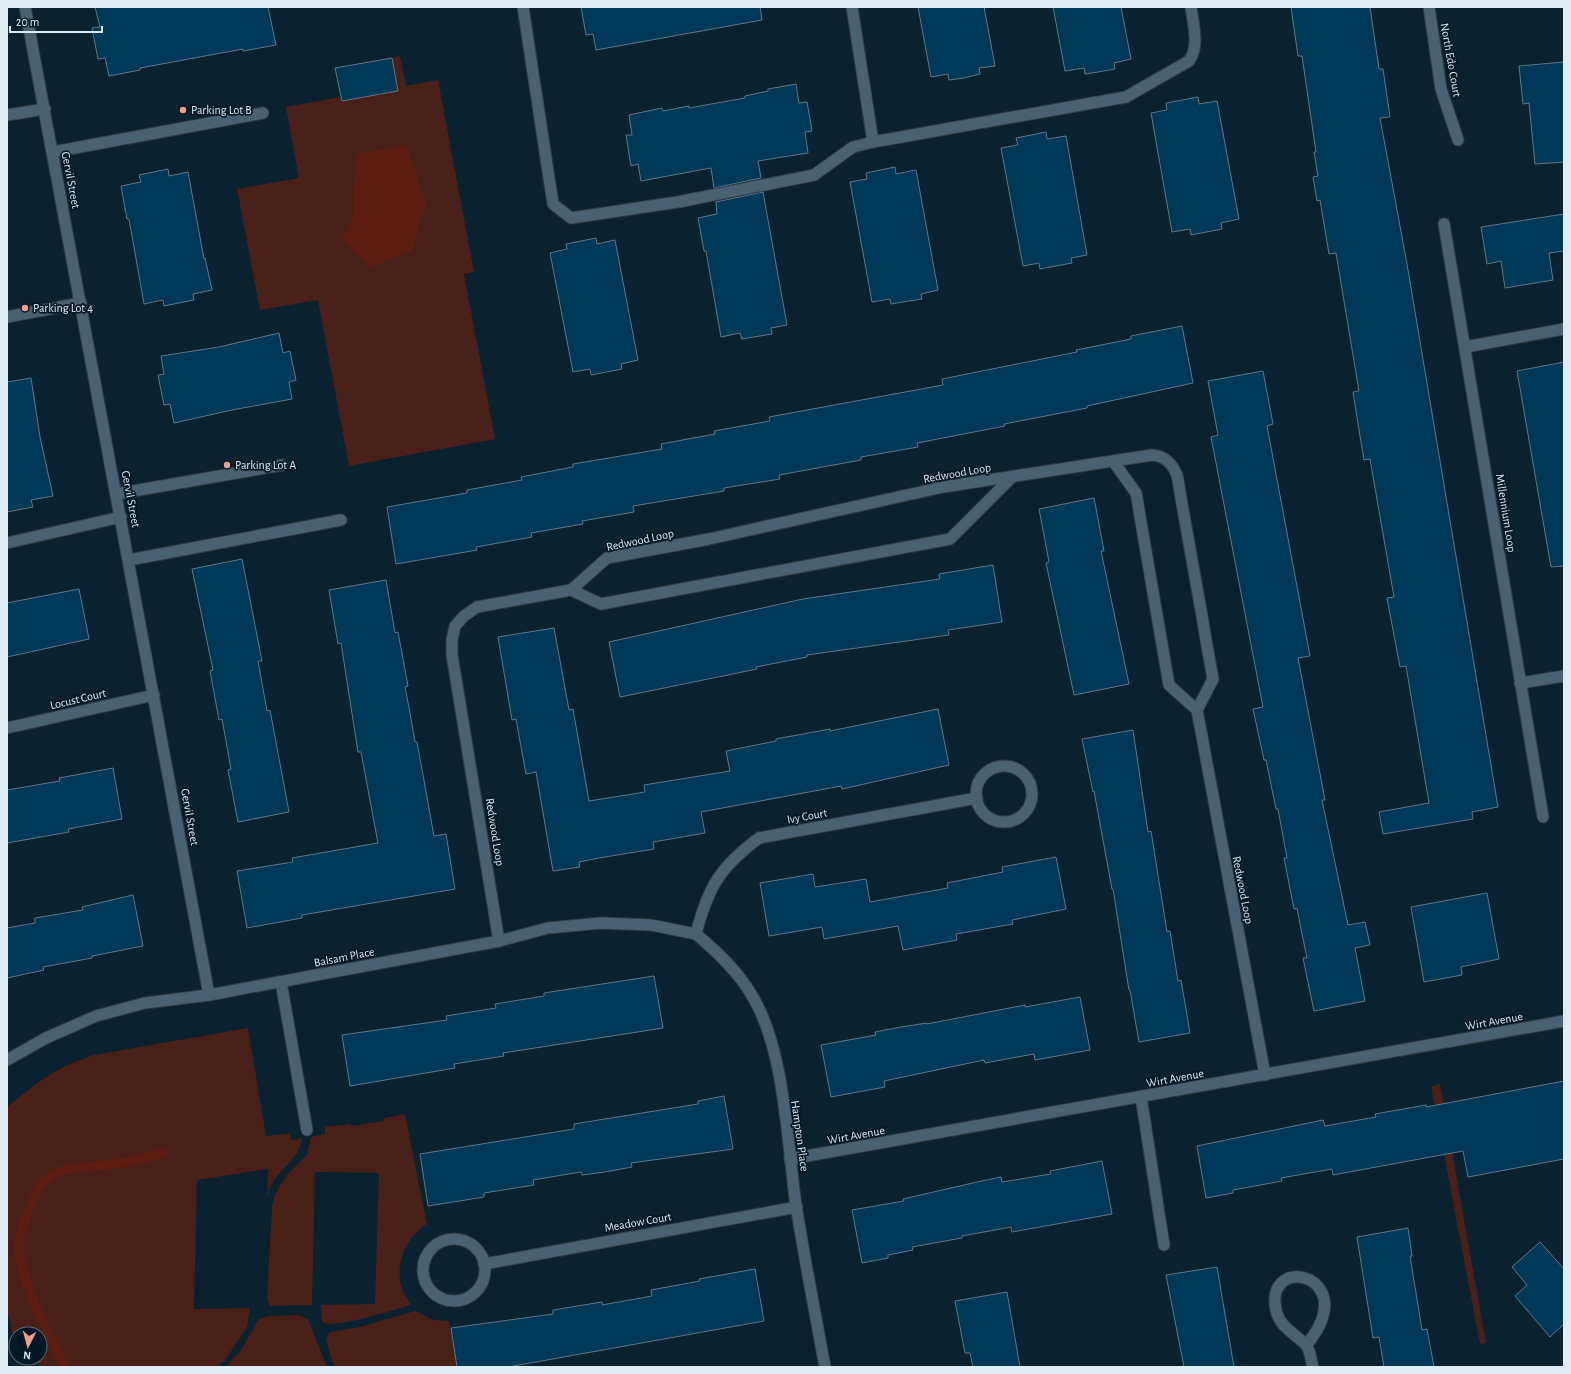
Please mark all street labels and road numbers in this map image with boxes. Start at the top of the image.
street label: North Edo Court [1439,22,1463,98]
street label: Gervil Street [60,151,82,210]
street label: Redwood Loop [922,461,992,485]
street label: Gervil Street [120,470,142,529]
street label: Millennium Loop [1494,473,1518,553]
street label: Redwood Loop [605,527,675,553]
street label: Locust Court [49,687,107,711]
street label: Gervil Street [179,788,201,847]
street label: Redwood Loop [484,797,506,867]
street label: Ivy Court [786,807,828,826]
street label: Redwood Loop [1231,855,1255,925]
street label: Balsam Place [313,945,375,969]
street label: Wirt Avenue [1464,1010,1524,1032]
street label: Wirt Avenue [1145,1067,1205,1089]
street label: Hampton Place [789,1100,811,1172]
street label: Wirt Avenue [826,1124,886,1146]
street label: Meadow Court [604,1210,673,1234]

